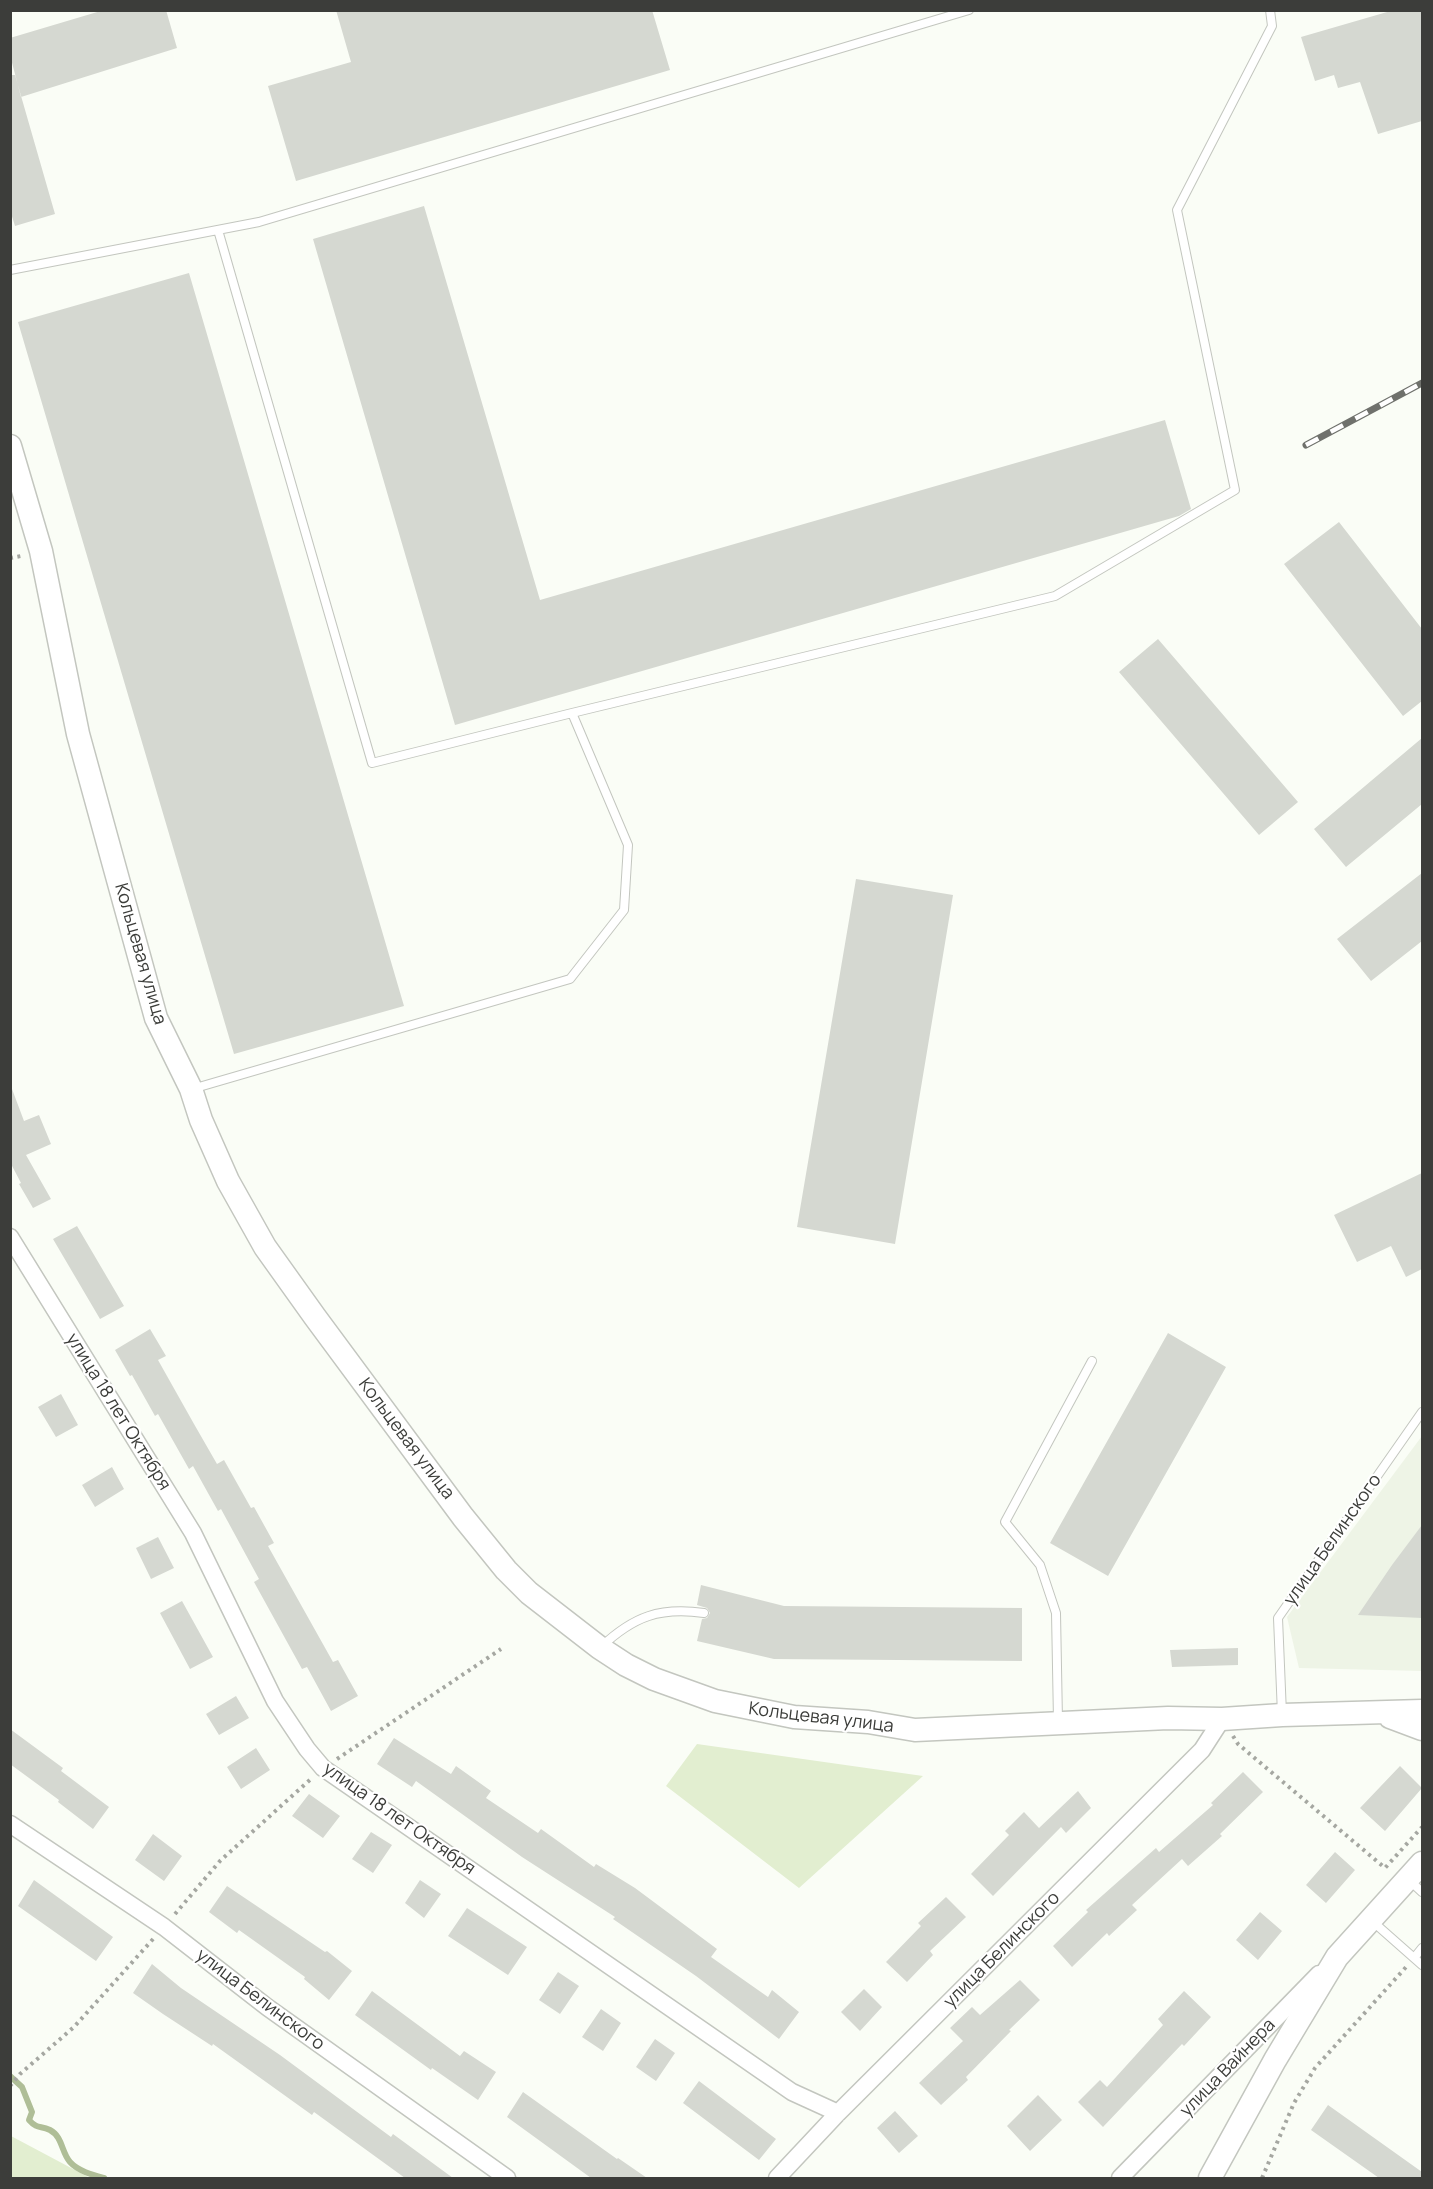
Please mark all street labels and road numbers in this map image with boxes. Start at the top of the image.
street label: Кольцевая улица [109,881,171,1027]
street label: улица 18 лет Октября [61,1330,175,1494]
street label: Кольцевая улица [353,1374,459,1504]
street label: улица Белинского [1280,1470,1386,1610]
street label: Кольцевая улица [747,1698,895,1738]
street label: улица 18 лет Октября [319,1758,479,1880]
street label: улица Белинского [939,1887,1065,2013]
street label: улица Белинского [191,1945,329,2055]
street label: улица Вайнера [1176,2015,1280,2121]

